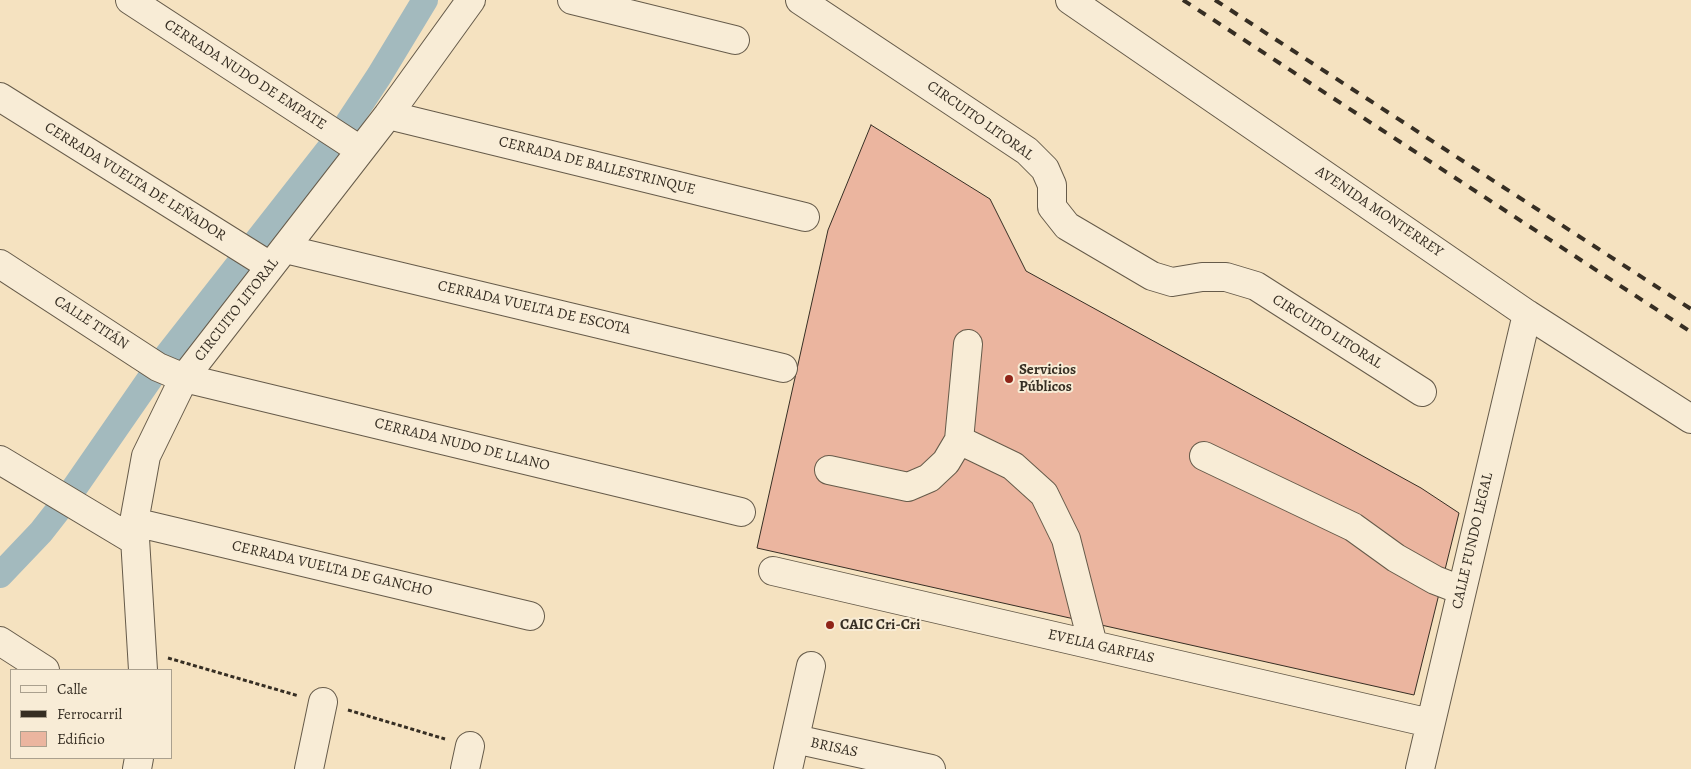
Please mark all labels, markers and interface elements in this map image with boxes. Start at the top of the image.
street label: CERRADA NUDO DE EMPATE [161,16,329,134]
street label: CIRCUITO LITORAL [923,77,1037,165]
street label: CERRADA VUELTA DE LEÑADOR [41,119,229,245]
street label: CERRADA DE BALLESTRINQUE [497,133,697,199]
street label: AVENIDA MONTERREY [1312,163,1446,261]
street label: CIRCUITO LITORAL [191,255,283,365]
street label: CERRADA VUELTA DE ESCOTA [436,277,632,339]
street label: CIRCUITO LITORAL [1269,291,1385,373]
street label: CALLE TITÁN [50,292,132,354]
place label: Servicios Públicos [1019,361,1076,396]
marker: Servicios Públicos [1003,373,1015,385]
street label: CERRADA NUDO DE LLANO [373,414,551,476]
street label: CALLE FUNDO LEGAL [1449,471,1497,611]
street label: CERRADA VUELTA DE GANCHO [230,537,434,601]
place label: CAIC Cri-Cri [840,616,920,634]
marker: CAIC Cri-Cri [824,619,836,631]
street label: EVELIA GARFIAS [1046,626,1156,668]
legend [10,669,172,759]
text: Calle [57,679,87,699]
text: Ferrocarril [57,704,122,724]
text: Edificio [57,729,105,749]
street label: BRISAS [809,734,859,762]

